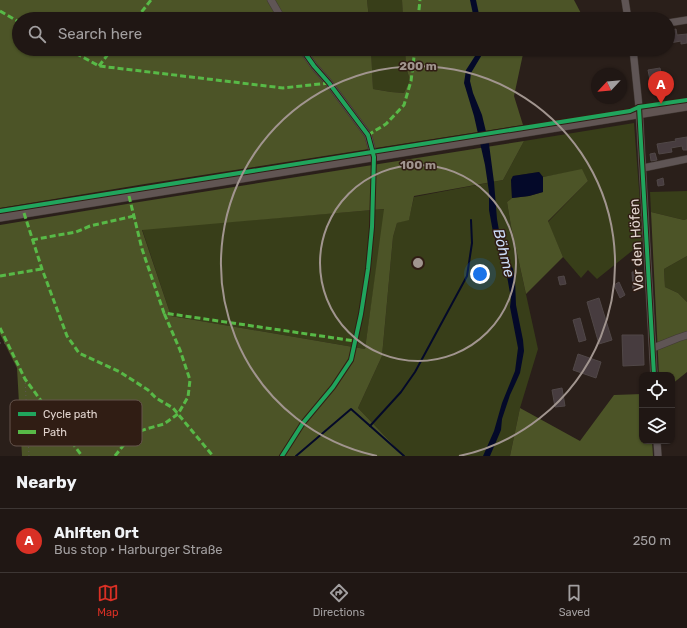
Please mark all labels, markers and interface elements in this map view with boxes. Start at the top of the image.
search box [12,12,675,56]
icon: search [26,23,48,45]
text: Search here [58,25,142,43]
text: 200 m [399,59,437,73]
north arrow [591,68,627,104]
pin: A [648,71,674,104]
text: 100 m [400,158,436,172]
street label: Vor den Höfen [626,198,647,292]
water label: Böhme [489,227,519,280]
centre of rings [411,256,425,270]
your location [470,264,490,284]
map controls [639,372,675,444]
button: locate [639,372,675,408]
legend [10,400,142,446]
text: Cycle path [43,408,97,421]
button: layers [639,408,675,444]
text: Path [43,426,67,439]
text: Nearby [16,472,77,492]
text: Ahlften Ort [54,524,139,542]
text: A [24,533,34,548]
text: 250 m [633,533,671,548]
text: Bus stop · Harburger Straße [54,542,223,557]
tab: Map [97,582,119,619]
tab: Directions [313,582,365,619]
tab: Saved [559,582,590,619]

